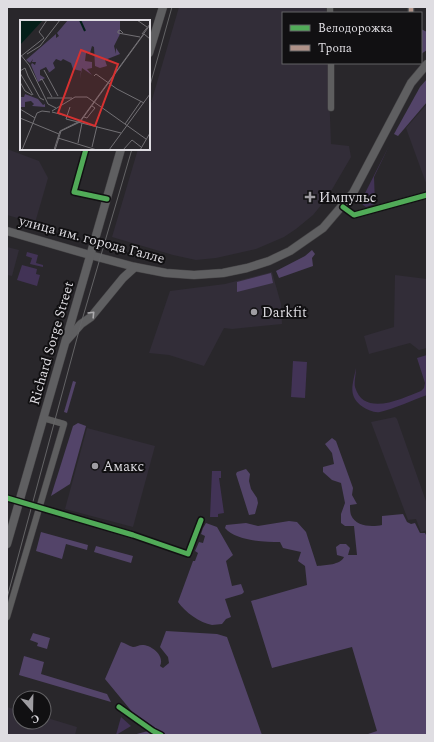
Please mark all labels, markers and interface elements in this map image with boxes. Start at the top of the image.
legend [282,12,422,64]
text: Велодорожка [318,19,393,38]
inset map [20,20,150,150]
text: Тропа [318,39,352,58]
place label: Импульс [319,187,377,208]
marker: Импульс [304,191,316,203]
street label: улица им. города Галле [16,210,167,269]
street label: Richard Sorge Street [24,279,79,407]
place label: Darkfit [262,302,307,323]
marker: Darkfit [249,307,259,317]
one-way arrow [88,311,95,319]
place label: Амакс [103,456,145,477]
marker: Амакс [90,461,100,471]
north arrow [12,690,52,730]
text: С [29,710,42,728]

